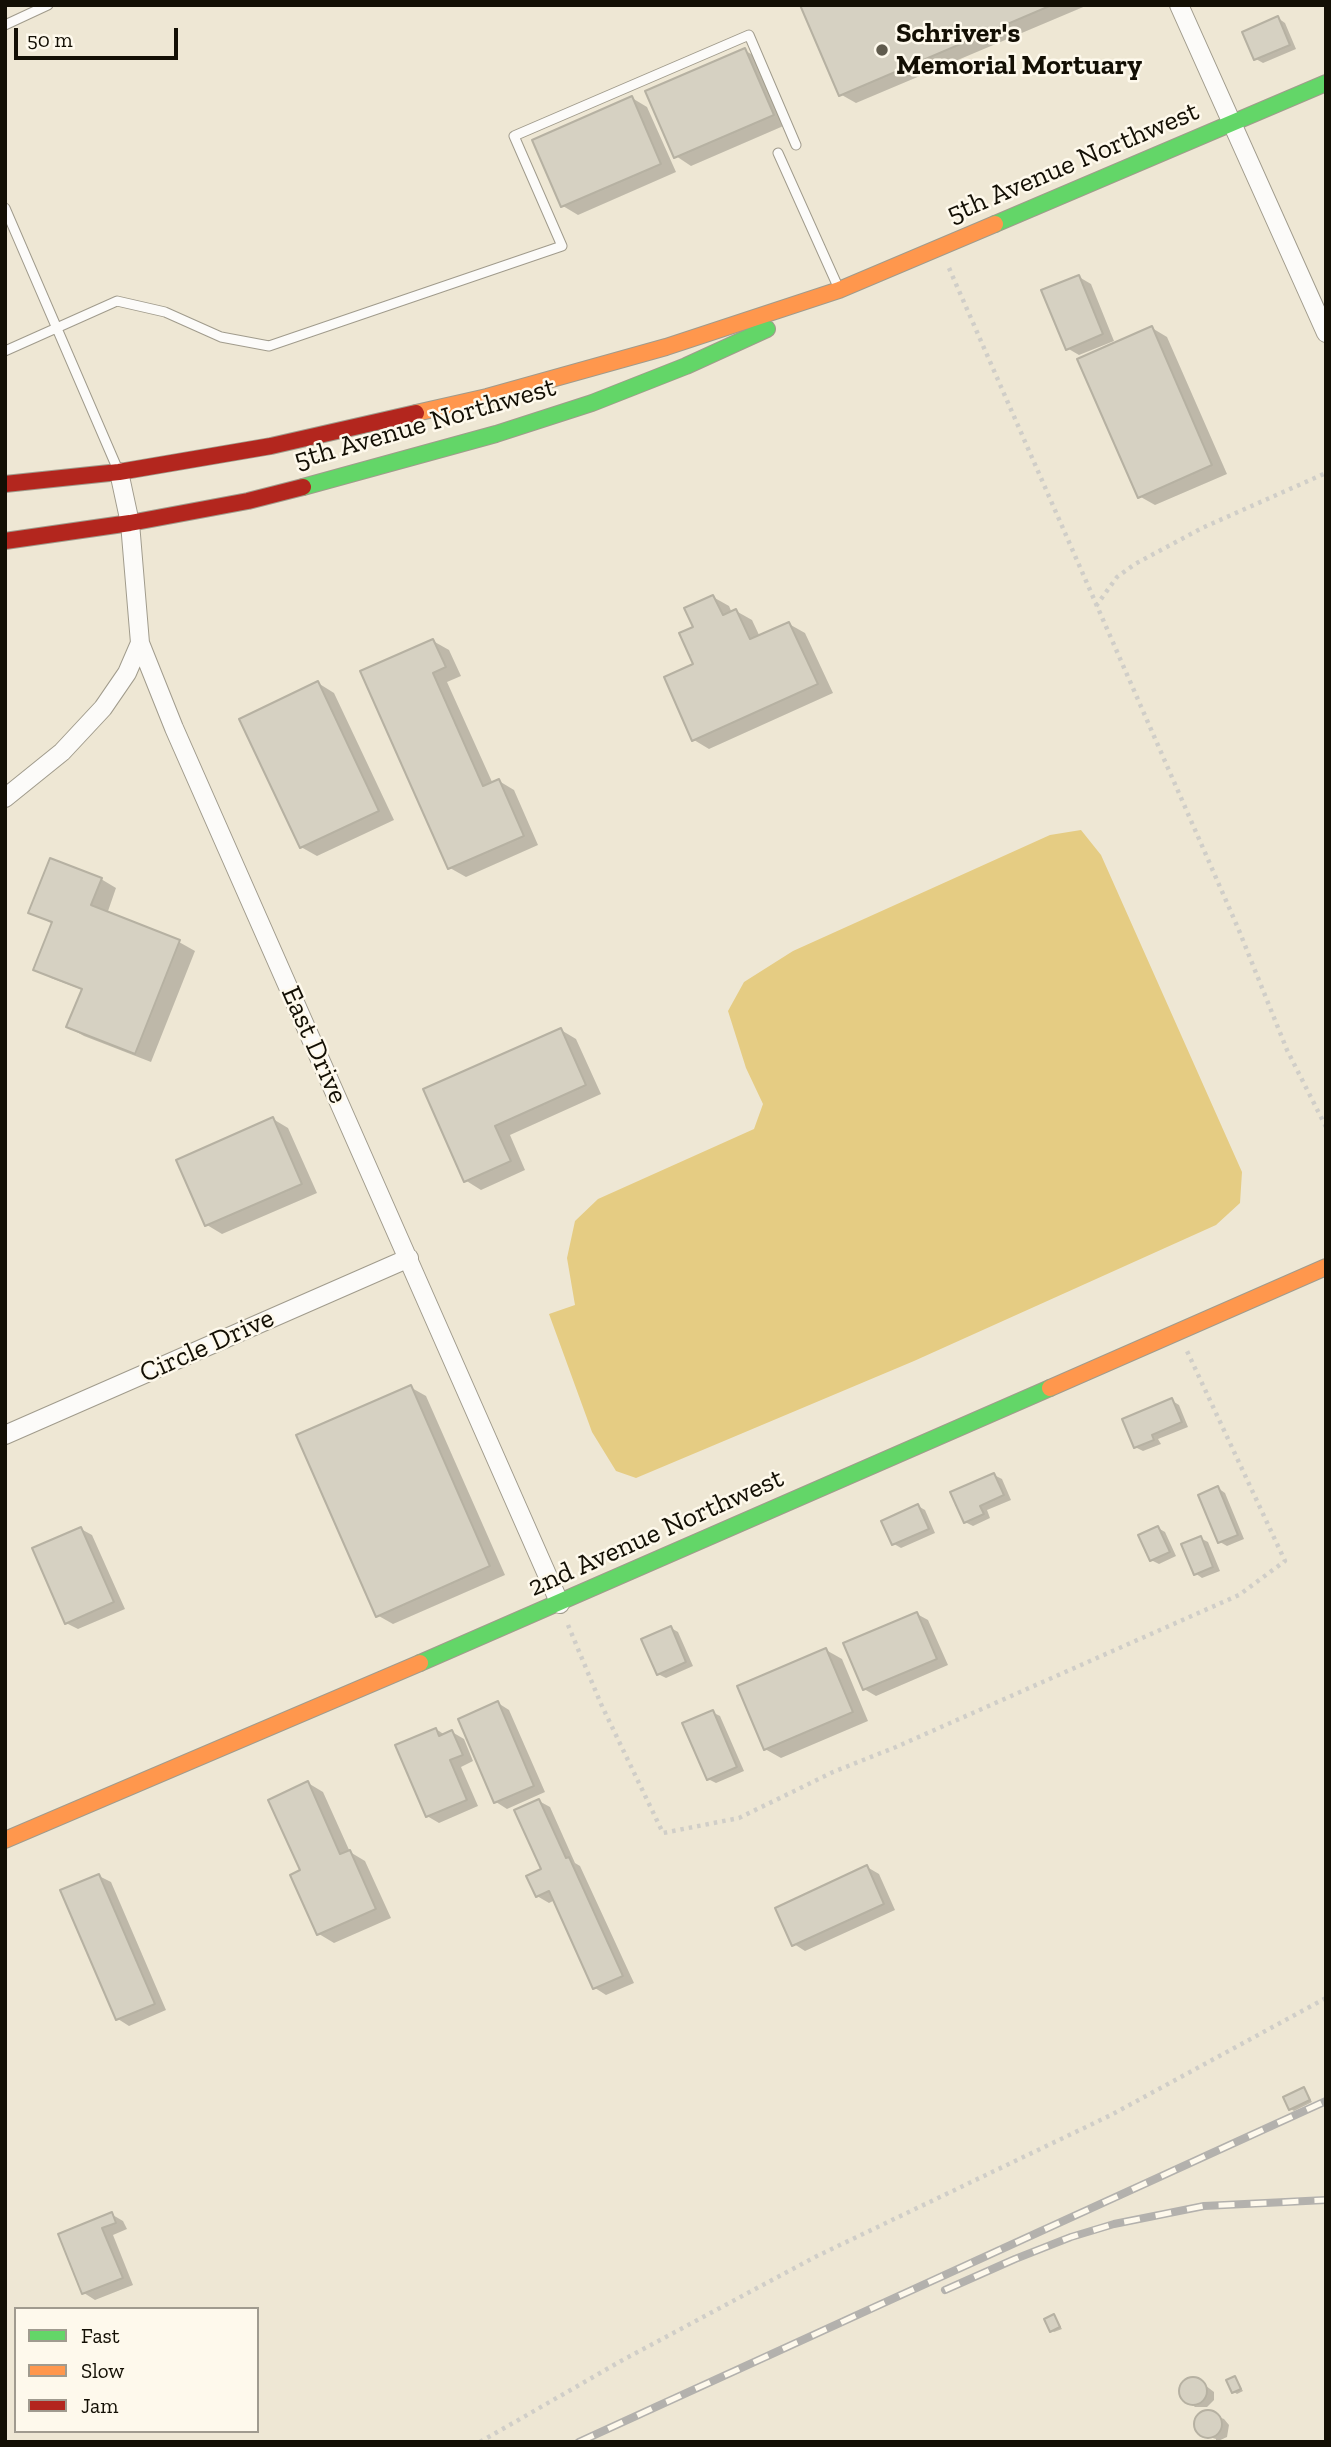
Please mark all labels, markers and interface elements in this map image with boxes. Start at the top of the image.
scale bar [18,14,182,58]
place label: Schriver's Memorial Mortuary [896,17,1142,83]
text: 50 m [27,27,73,52]
marker: Schriver's Memorial Mortuary [874,42,890,58]
street label: 5th Avenue Northwest [942,95,1204,231]
street label: 5th Avenue Northwest [290,371,560,477]
street label: East Drive [273,981,355,1109]
street label: Circle Drive [135,1301,279,1391]
street label: 2nd Avenue Northwest [523,1462,789,1604]
legend [14,2307,259,2433]
text: Fast [81,2323,120,2348]
text: Slow [81,2358,124,2383]
text: Jam [81,2393,118,2418]

